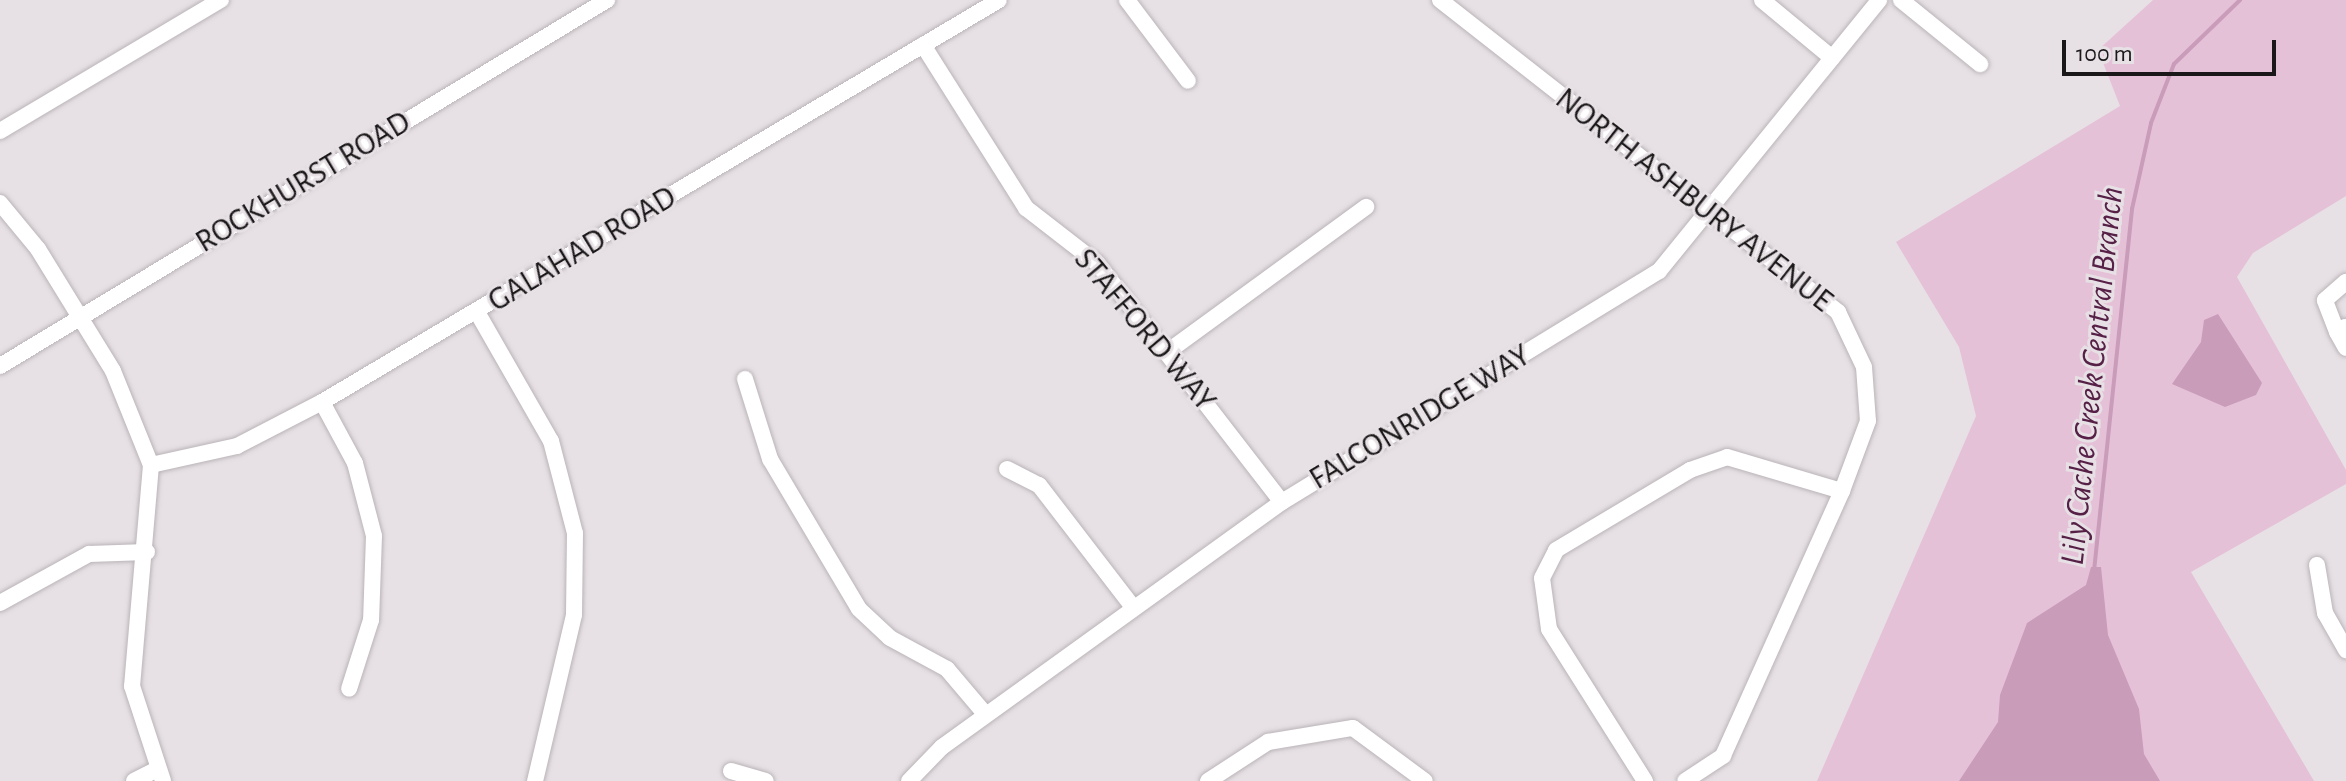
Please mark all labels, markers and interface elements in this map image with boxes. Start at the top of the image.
scale bar [2066,24,2280,74]
text: 100 m [2076,42,2133,66]
street label: NORTH ASHBURY AVENUE [1548,80,1840,320]
street label: ROCKHURST ROAD [189,103,417,261]
street label: GALAHAD ROAD [481,178,683,320]
water label: Lily Cache Creek Central Branch [2053,185,2133,567]
street label: STAFFORD WAY [1066,241,1224,419]
street label: FALCONRIDGE WAY [1302,336,1538,498]

